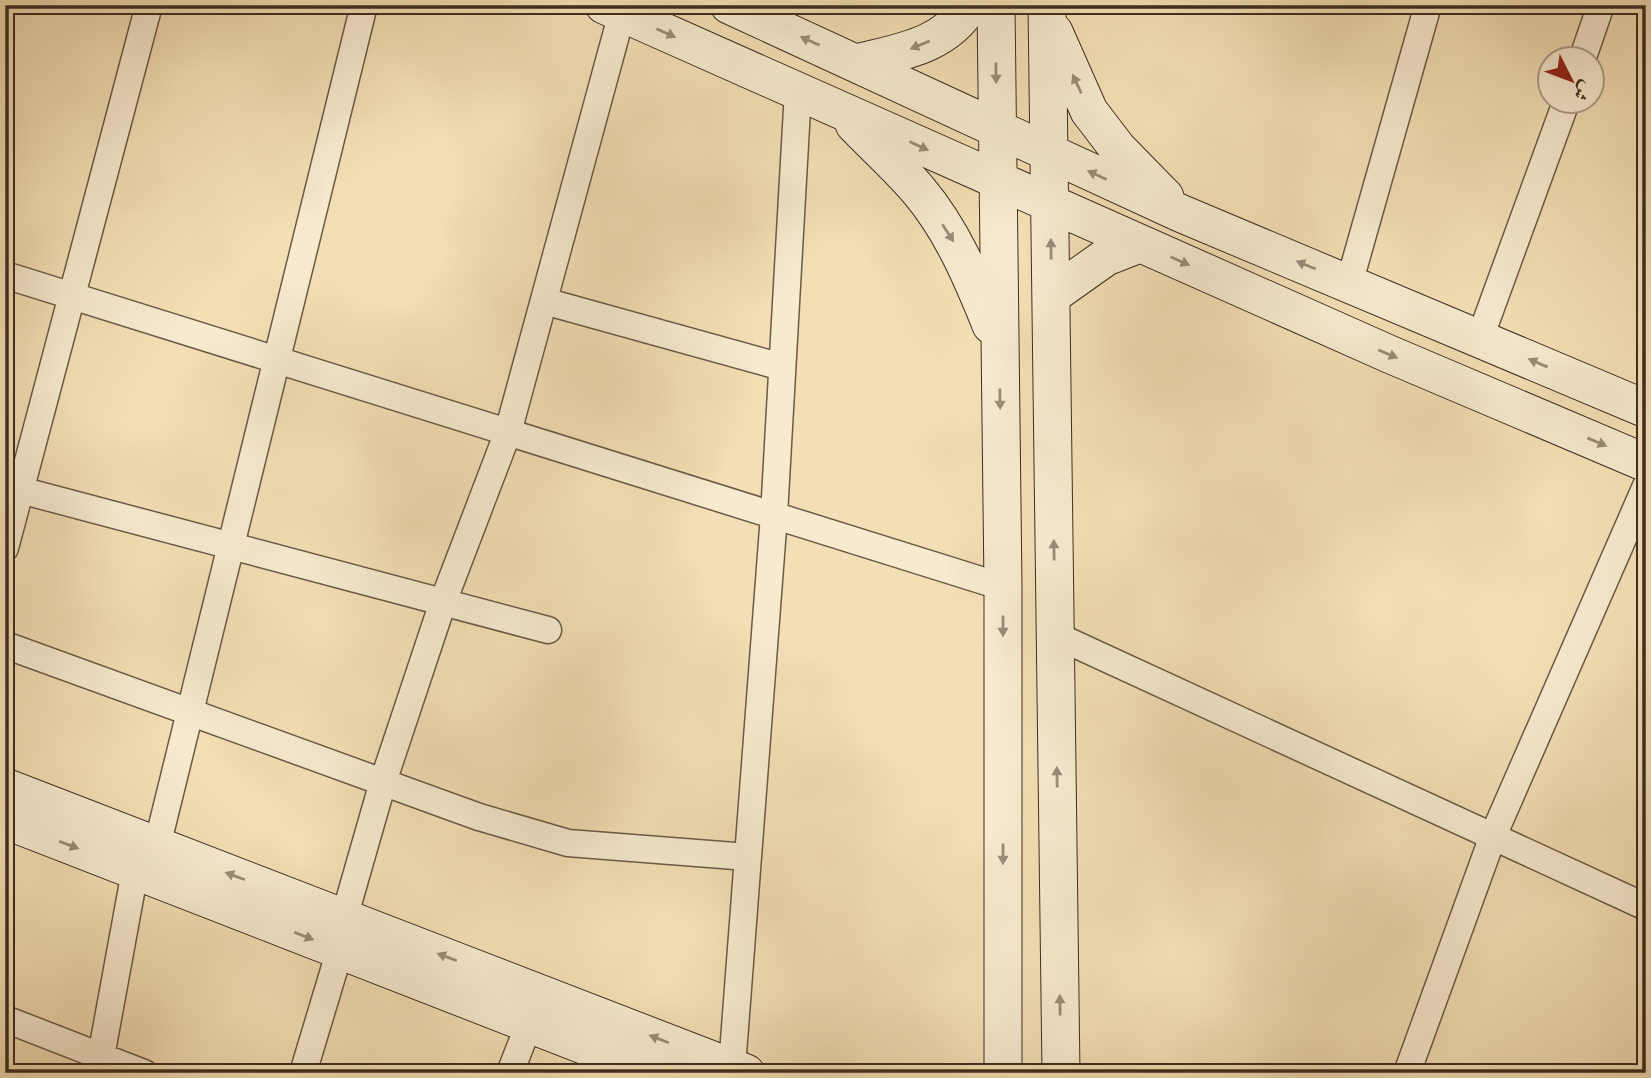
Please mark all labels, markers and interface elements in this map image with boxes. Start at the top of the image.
one-way arrow [656,27,676,39]
one-way arrow [799,35,820,46]
one-way arrow [910,39,931,50]
north arrow [1536,46,1606,116]
one-way arrow [991,63,1002,85]
one-way arrow [1071,74,1083,94]
text: ش [1567,75,1599,106]
one-way arrow [908,141,929,152]
one-way arrow [1087,169,1107,181]
one-way arrow [941,223,954,242]
one-way arrow [1045,237,1056,259]
one-way arrow [1169,256,1190,267]
one-way arrow [1295,260,1316,271]
one-way arrow [1377,349,1398,360]
one-way arrow [1528,357,1548,369]
one-way arrow [995,388,1006,410]
one-way arrow [1587,437,1608,448]
one-way arrow [1048,538,1060,560]
one-way arrow [997,616,1009,638]
one-way arrow [1051,766,1063,788]
one-way arrow [58,839,79,850]
one-way arrow [997,843,1009,865]
one-way arrow [224,870,245,881]
one-way arrow [293,931,314,942]
one-way arrow [436,952,457,963]
one-way arrow [1054,993,1066,1015]
one-way arrow [649,1034,670,1045]

